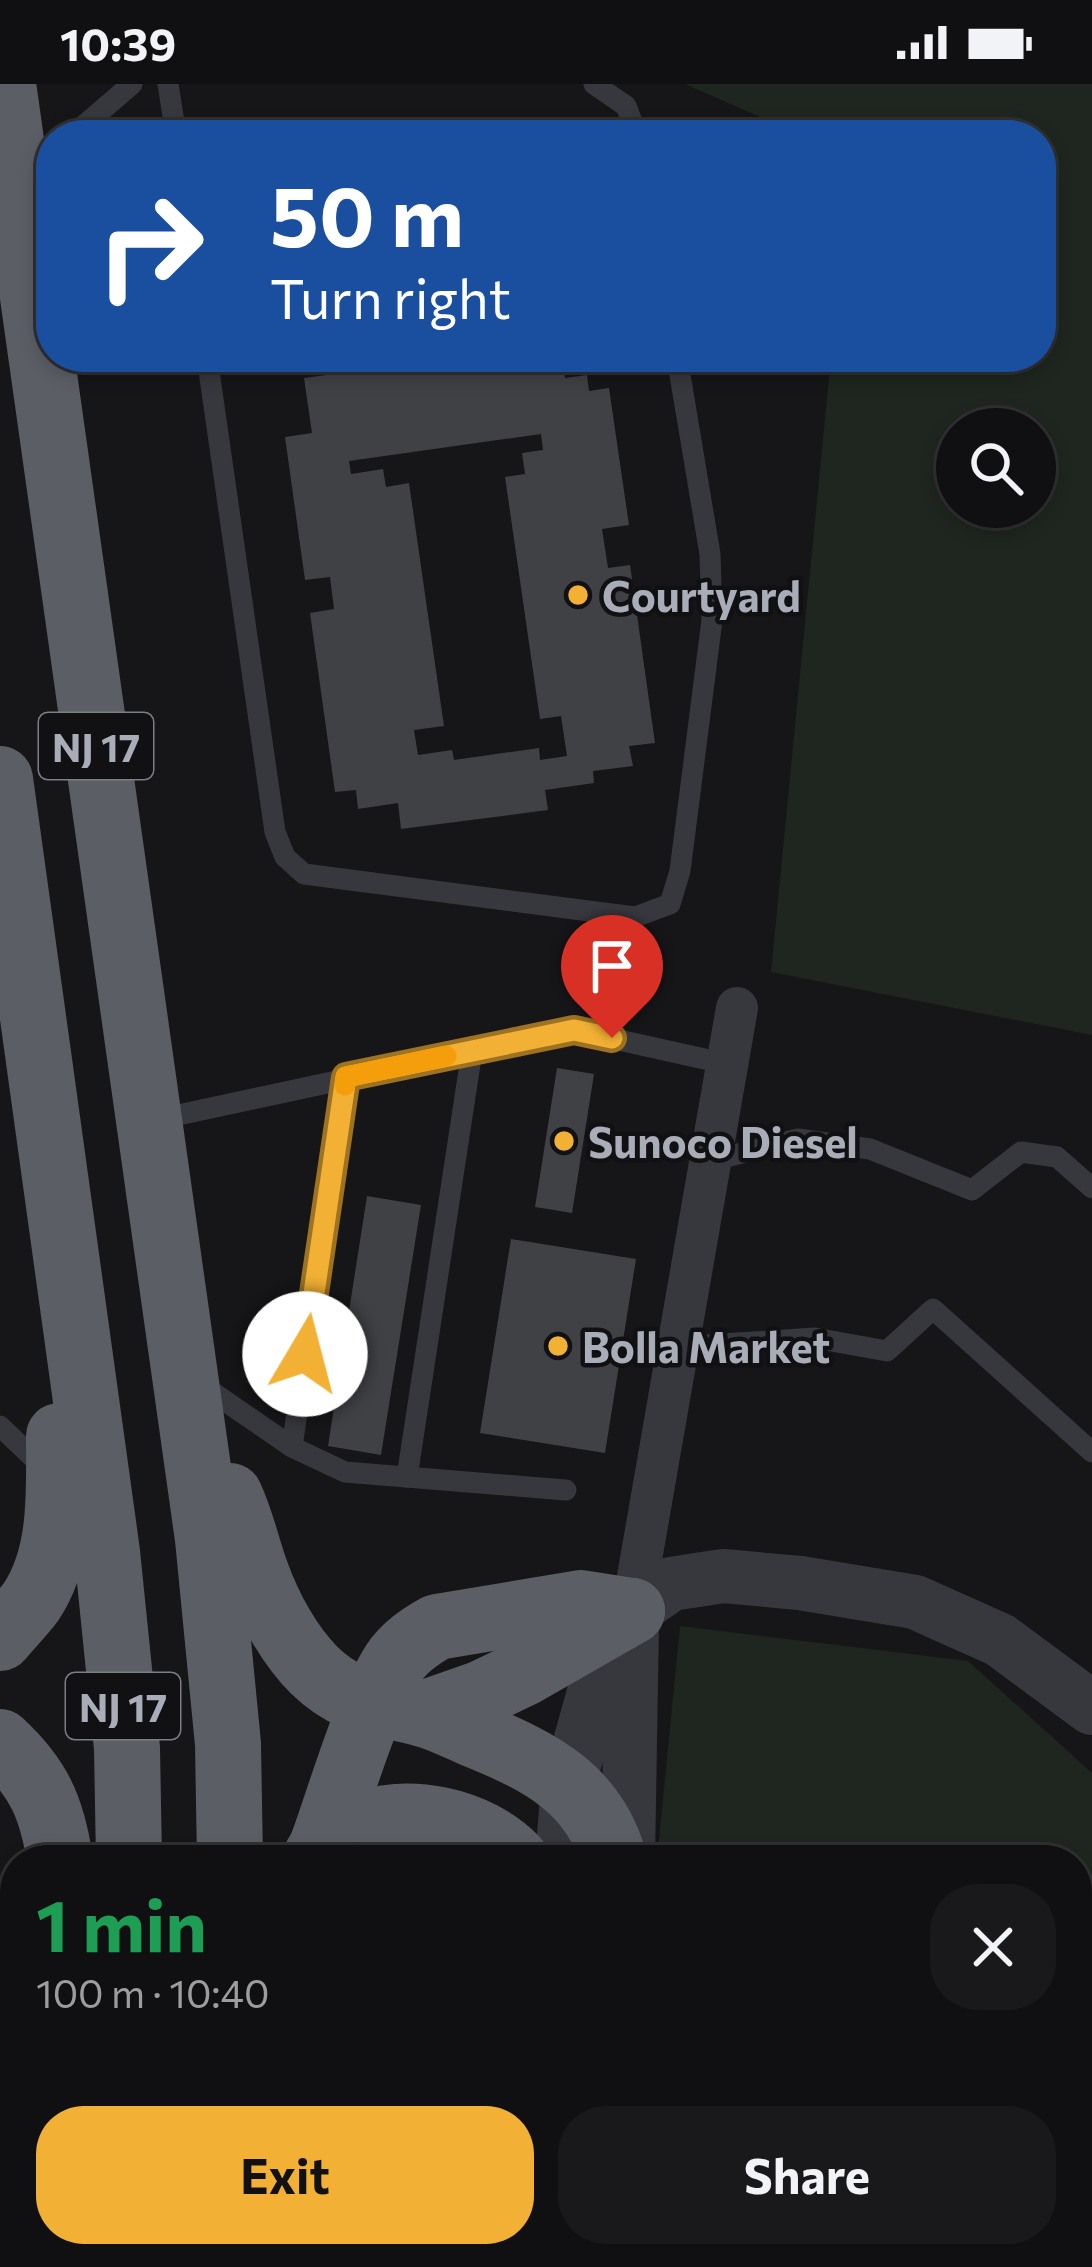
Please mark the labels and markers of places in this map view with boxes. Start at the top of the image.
place label: Courtyard [602,569,801,621]
marker: Courtyard [565,582,591,608]
pin [561,915,663,1038]
place label: Sunoco Diesel [588,1115,858,1167]
marker: Sunoco Diesel [551,1128,577,1154]
place label: Bolla Market [582,1320,830,1372]
marker: Bolla Market [545,1333,571,1359]

